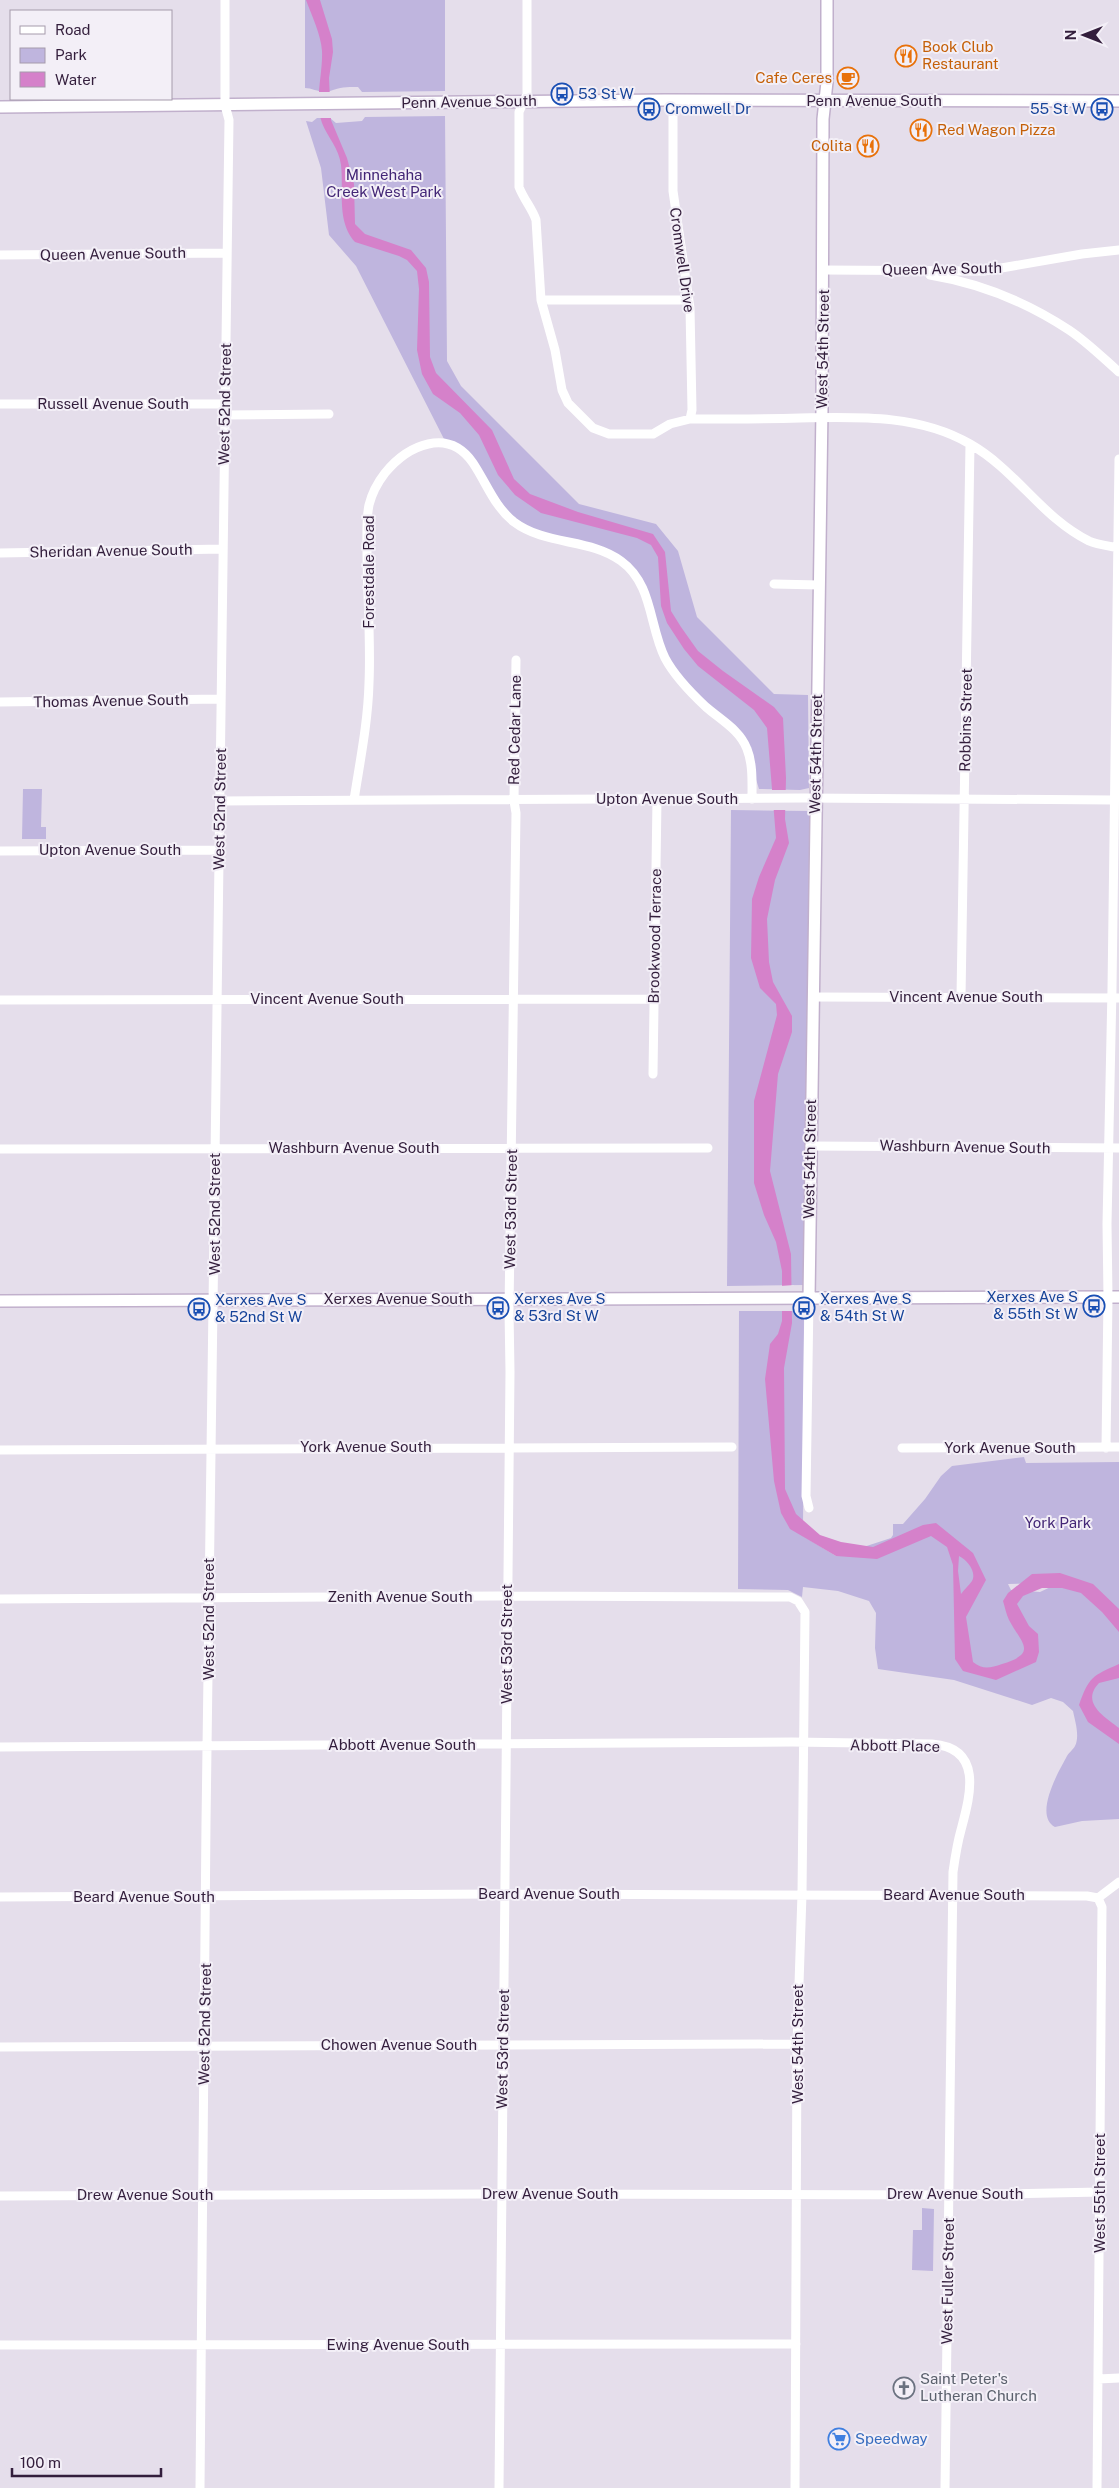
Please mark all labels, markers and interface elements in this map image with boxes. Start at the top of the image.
legend [10,10,172,100]
north arrow [1059,10,1109,60]
text: Road [55,21,91,38]
text: N [1063,30,1079,40]
place label: Book Club Restaurant [922,38,999,72]
restaurant icon: Book Club Restaurant [894,44,918,68]
text: Park [55,46,87,63]
cafe icon: Cafe Ceres [836,66,860,90]
place label: Cafe Ceres [755,69,832,86]
text: Water [55,71,97,88]
bus stop icon: 53 St W [550,82,574,106]
place label: 53 St W [578,85,634,102]
street label: Penn Avenue South [401,92,537,111]
street label: Penn Avenue South [806,92,942,109]
bus stop icon: Cromwell Dr [637,97,661,121]
bus stop icon: 55 St W [1090,97,1114,121]
place label: Cromwell Dr [665,100,751,117]
place label: 55 St W [1030,100,1086,117]
restaurant icon: Red Wagon Pizza [909,118,933,142]
place label: Red Wagon Pizza [937,121,1056,138]
restaurant icon: Colita [856,134,880,158]
place label: Colita [811,137,852,154]
park label: Minnehaha Creek West Park [326,166,442,200]
street label: Cromwell Drive [667,206,698,313]
street label: Queen Avenue South [40,244,186,263]
street label: Queen Ave South [882,259,1002,278]
street label: West 54th Street [813,289,832,409]
street label: West 52nd Street [215,342,234,465]
street label: Russell Avenue South [37,395,189,412]
street label: Forestdale Road [360,515,377,629]
street label: Sheridan Avenue South [29,541,193,560]
street label: Robbins Street [956,668,975,772]
street label: Red Cedar Lane [505,675,524,785]
street label: Thomas Avenue South [33,691,189,710]
street label: West 54th Street [806,694,825,814]
street label: West 52nd Street [210,747,229,870]
street label: Upton Avenue South [596,790,738,807]
street label: Upton Avenue South [39,841,181,858]
street label: Brookwood Terrace [645,868,664,1004]
street label: Vincent Avenue South [889,988,1043,1005]
street label: Vincent Avenue South [250,990,404,1007]
street label: West 54th Street [800,1099,819,1219]
street label: Washburn Avenue South [879,1137,1051,1156]
street label: Washburn Avenue South [269,1139,439,1156]
street label: West 53rd Street [501,1149,520,1269]
street label: West 52nd Street [206,1153,223,1275]
place label: Xerxes Ave S & 55th St W [986,1288,1078,1322]
street label: Xerxes Avenue South [323,1290,473,1307]
place label: Xerxes Ave S & 53rd St W [514,1290,606,1324]
place label: Xerxes Ave S & 54th St W [820,1290,912,1324]
place label: Xerxes Ave S & 52nd St W [215,1291,307,1325]
bus stop icon: Xerxes Ave S & 55th St W [1082,1294,1106,1318]
bus stop icon: Xerxes Ave S & 53rd St W [486,1296,510,1320]
bus stop icon: Xerxes Ave S & 54th St W [792,1296,816,1320]
bus stop icon: Xerxes Ave S & 52nd St W [187,1297,211,1321]
street label: York Avenue South [300,1438,432,1455]
street label: York Avenue South [944,1439,1076,1456]
park label: York Park [1025,1514,1091,1531]
street label: West 52nd Street [200,1558,217,1680]
street label: West 53rd Street [498,1584,515,1704]
street label: Zenith Avenue South [327,1588,473,1605]
street label: Abbott Avenue South [328,1736,476,1753]
street label: Abbott Place [850,1736,940,1755]
street label: Beard Avenue South [478,1885,620,1902]
street label: Beard Avenue South [883,1886,1025,1903]
street label: Beard Avenue South [73,1888,215,1905]
street label: West 52nd Street [195,1962,214,2085]
street label: West 54th Street [789,1984,806,2104]
street label: West 53rd Street [493,1989,512,2109]
street label: Chowen Avenue South [321,2036,477,2053]
street label: West 55th Street [1091,2133,1108,2253]
street label: Drew Avenue South [482,2185,618,2202]
street label: Drew Avenue South [887,2185,1023,2202]
street label: Drew Avenue South [77,2186,213,2203]
street label: West Fuller Street [938,2217,957,2345]
street label: Ewing Avenue South [327,2336,470,2353]
place label: Saint Peter's Lutheran Church [920,2370,1037,2404]
church icon: Saint Peter's Lutheran Church [892,2376,916,2400]
supermarket icon: Speedway [827,2427,851,2451]
place label: Speedway [855,2430,928,2447]
scale bar [12,2446,161,2478]
text: 100 m [20,2454,61,2471]

